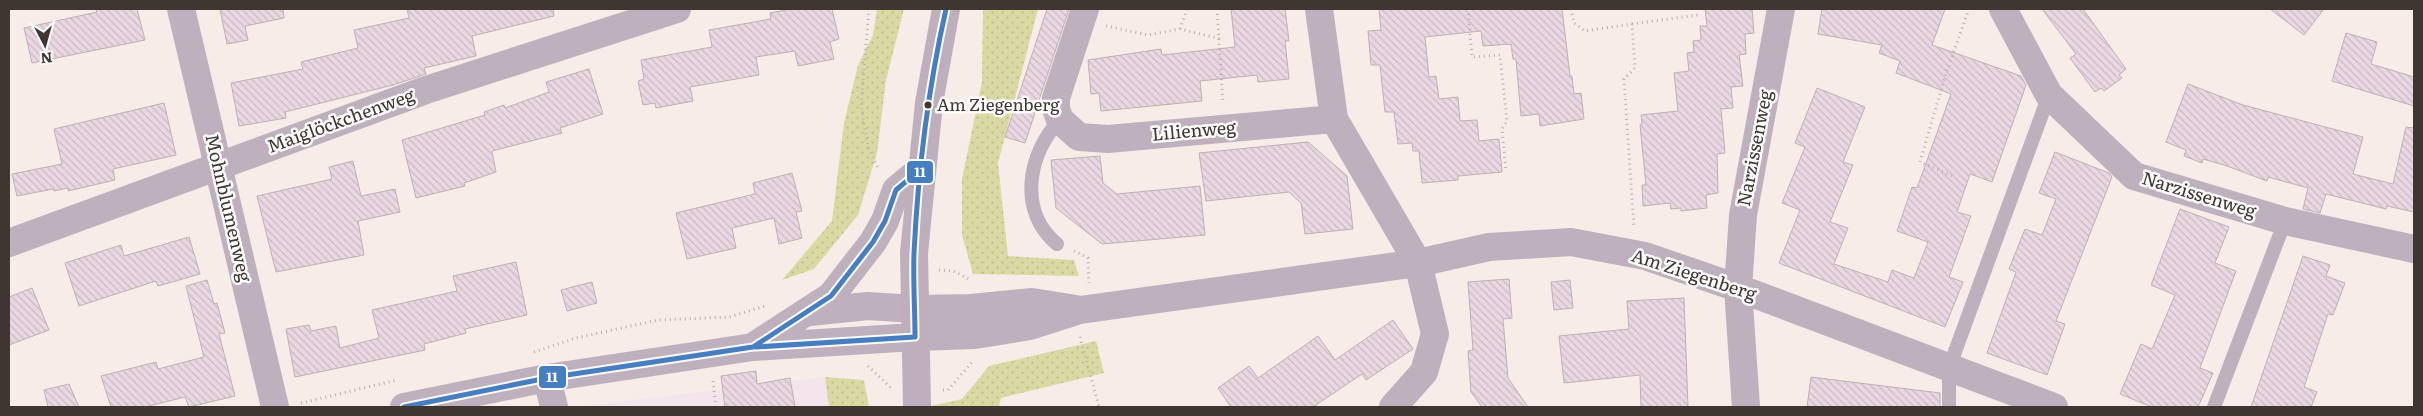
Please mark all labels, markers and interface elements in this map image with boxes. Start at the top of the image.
north arrow [20,20,70,70]
text: N [39,48,53,70]
street label: Maiglöckchenweg [263,80,419,159]
street label: Narzissenweg [1729,86,1778,208]
place label: Am Ziegenberg [937,91,1060,116]
marker: Am Ziegenberg [923,100,933,110]
street label: Lilienweg [1151,112,1238,147]
street label: Mohnblumenweg [199,131,260,285]
line badge: 11 [906,160,934,184]
text: 11 [914,161,926,181]
street label: Narzissenweg [2139,163,2261,224]
street label: Am Ziegenberg [1628,241,1761,307]
line badge: 11 [538,365,567,389]
text: 11 [546,366,558,386]

